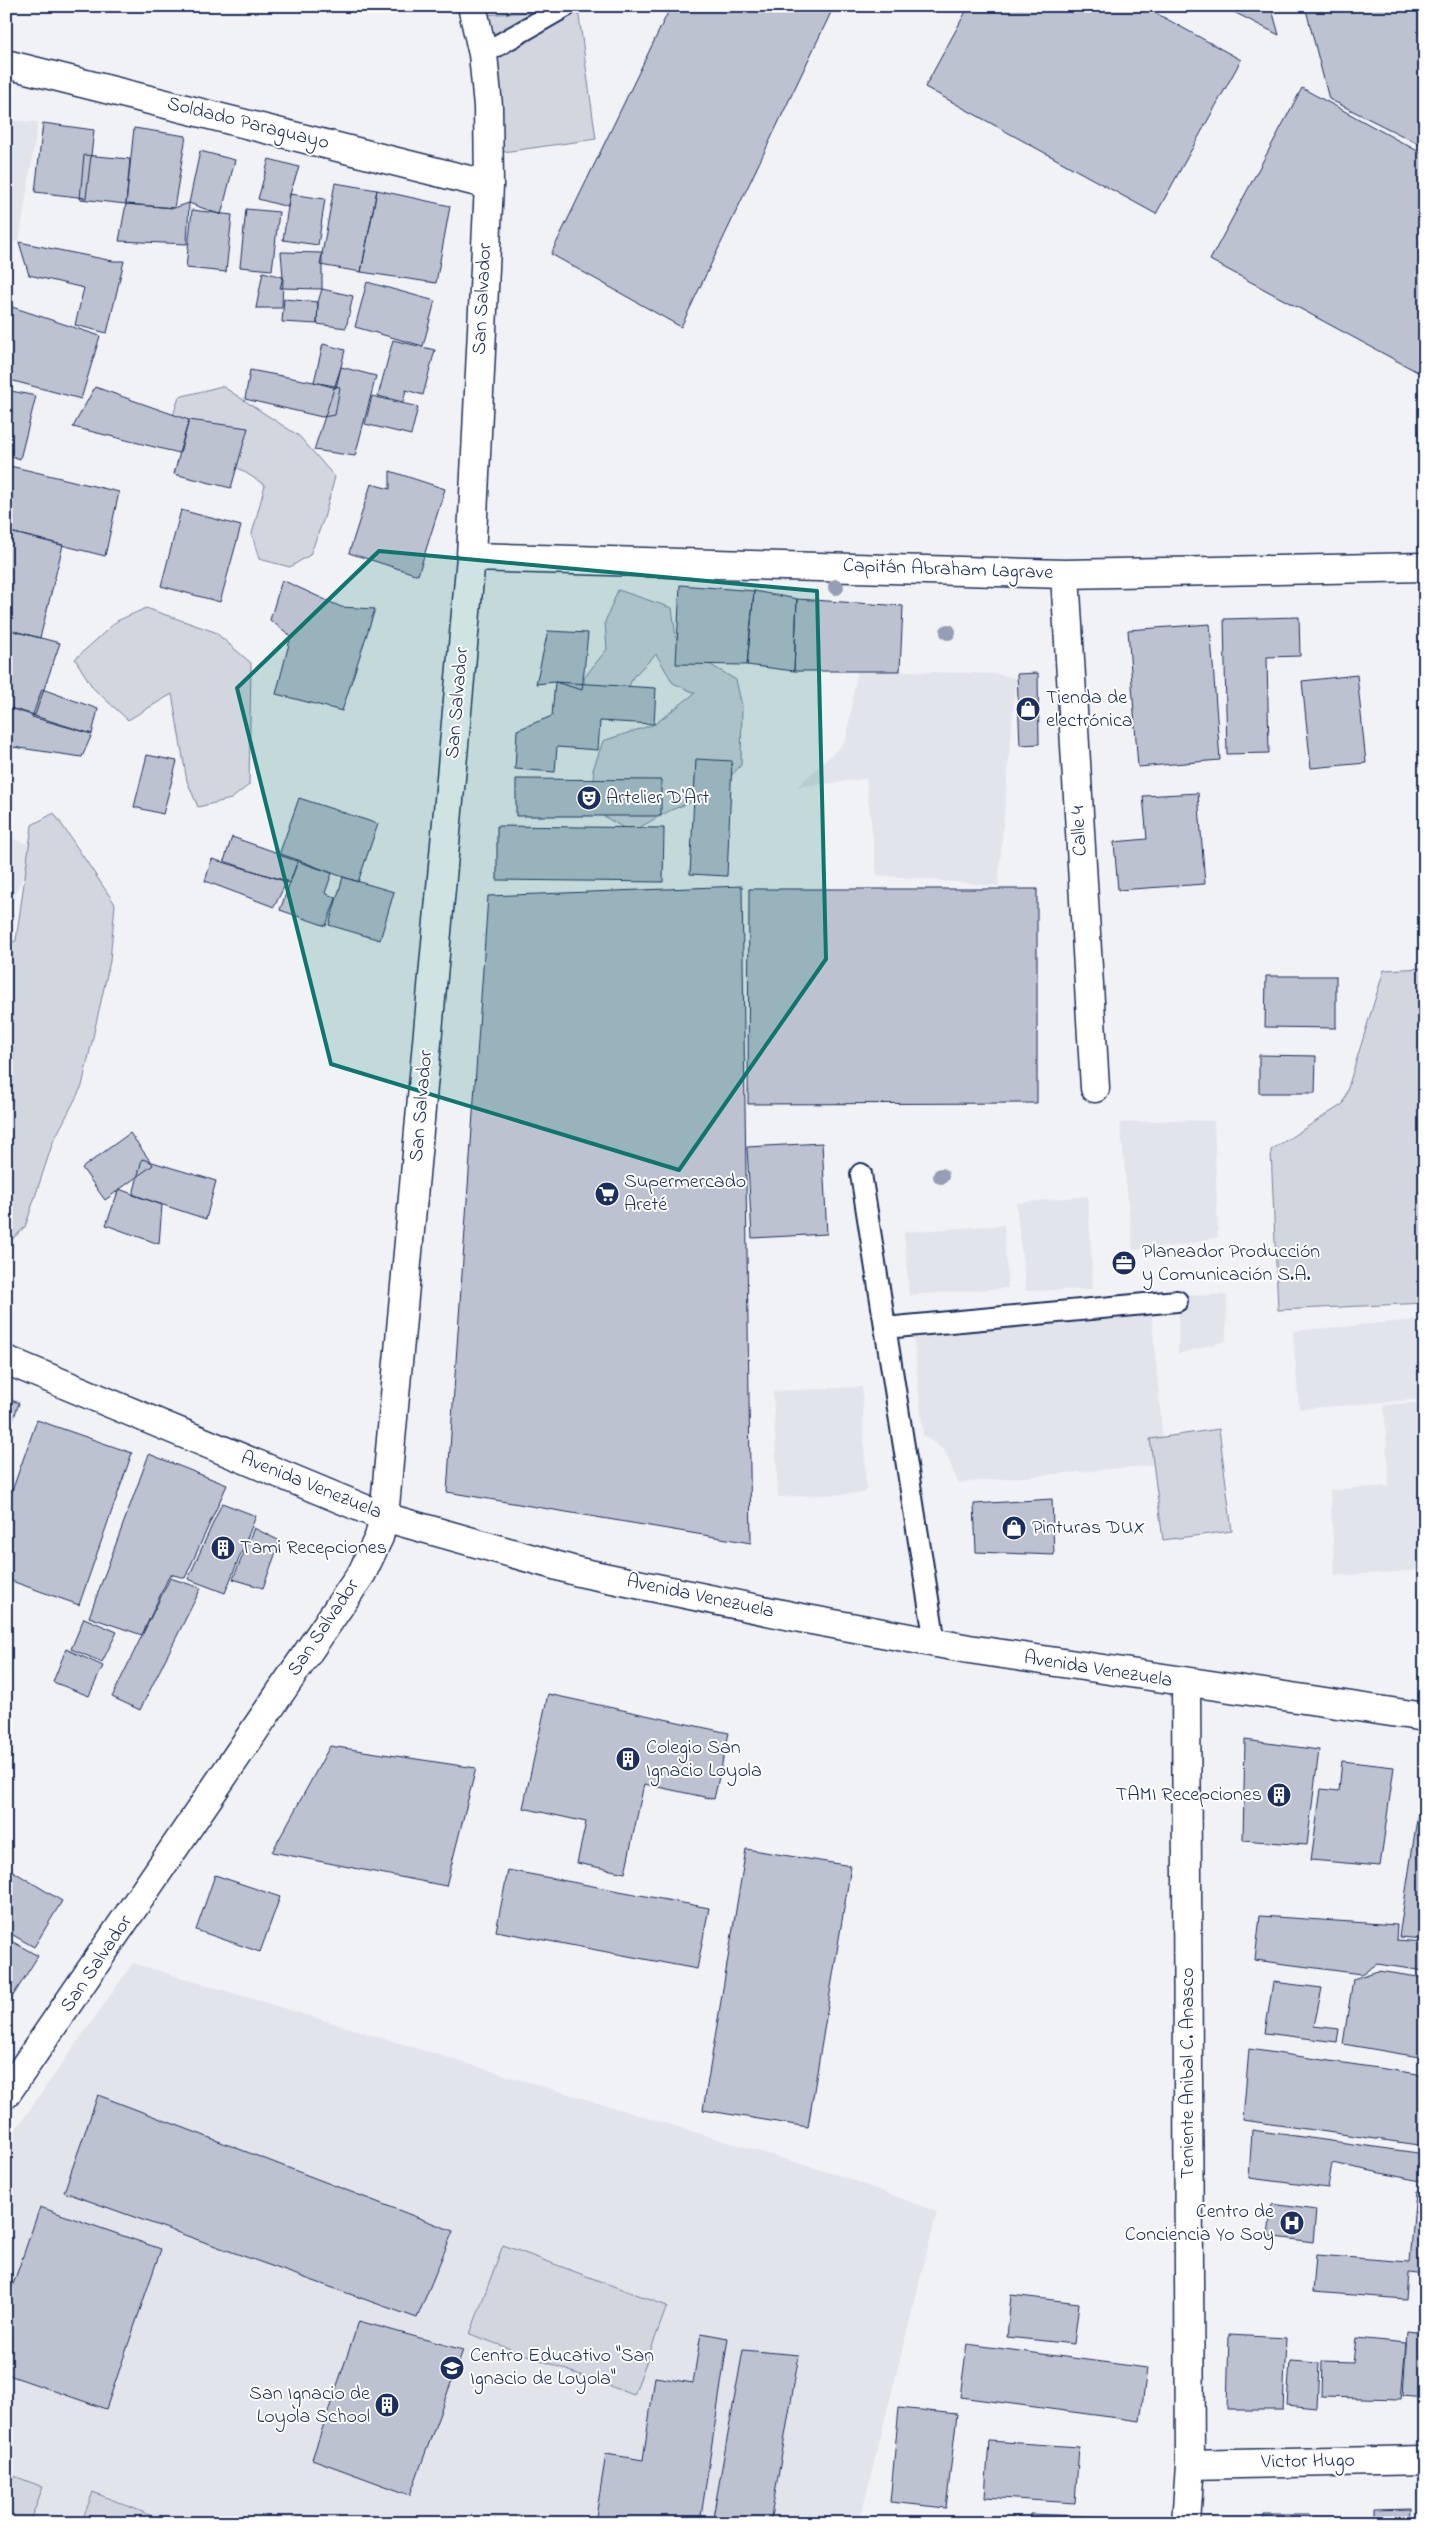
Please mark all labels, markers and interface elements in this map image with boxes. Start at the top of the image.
street label: Soldado Paraguayo [164,90,332,159]
street label: San Salvador [466,242,500,356]
street label: Capitán Abraham Lagrave [842,552,1054,589]
street label: San Salvador [439,645,477,760]
place label: Tienda de electrónica [1046,684,1133,736]
shop icon: Tienda de electrónica [1015,696,1041,722]
place label: Artelier D'Art [606,784,710,813]
theatre icon: Artelier D'Art [576,785,602,811]
street label: Calle 4 [1064,805,1096,857]
street label: San Salvador [403,1048,441,1163]
place label: Supermercado Areté [624,1168,746,1220]
supermarket icon: Supermercado Areté [594,1181,620,1207]
place label: Planeador Producción y Comunicación S.A. [1142,1238,1320,1290]
office icon: Planeador Producción y Comunicación S.A. [1111,1250,1137,1276]
street label: Avenida Venezuela [236,1444,386,1528]
place label: Pinturas DUX [1032,1514,1145,1543]
shop icon: Pinturas DUX [1001,1515,1027,1541]
place label: Tami Recepciones [240,1534,387,1563]
building icon: Tami Recepciones [210,1535,236,1561]
street label: Avenida Venezuela [624,1567,776,1627]
street label: San Salvador [281,1573,368,1682]
street label: Avenida Venezuela [1022,1644,1174,1696]
place label: Colegio San Ignacio Loyola [646,1734,762,1787]
building icon: Colegio San Ignacio Loyola [615,1746,641,1772]
place label: TAMI Recepciones [1116,1781,1262,1810]
building icon: TAMI Recepciones [1266,1782,1292,1808]
street label: San Salvador [54,1909,141,2018]
street label: Teniente Anibal C. Anasco [1174,1967,1203,2179]
place label: Centro de Conciencia Yo Soy [1125,2198,1274,2250]
hospital icon: Centro de Conciencia Yo Soy [1279,2210,1305,2236]
place label: Centro Educativo "San Ignacio de Loyola" [470,2342,654,2395]
school or university icon: Centro Educativo "San Ignacio de Loyola" [439,2355,465,2381]
place label: San Ignacio de Loyola School [249,2380,370,2432]
building icon: San Ignacio de Loyola School [374,2392,400,2418]
street label: Victor Hugo [1260,2447,1355,2478]

